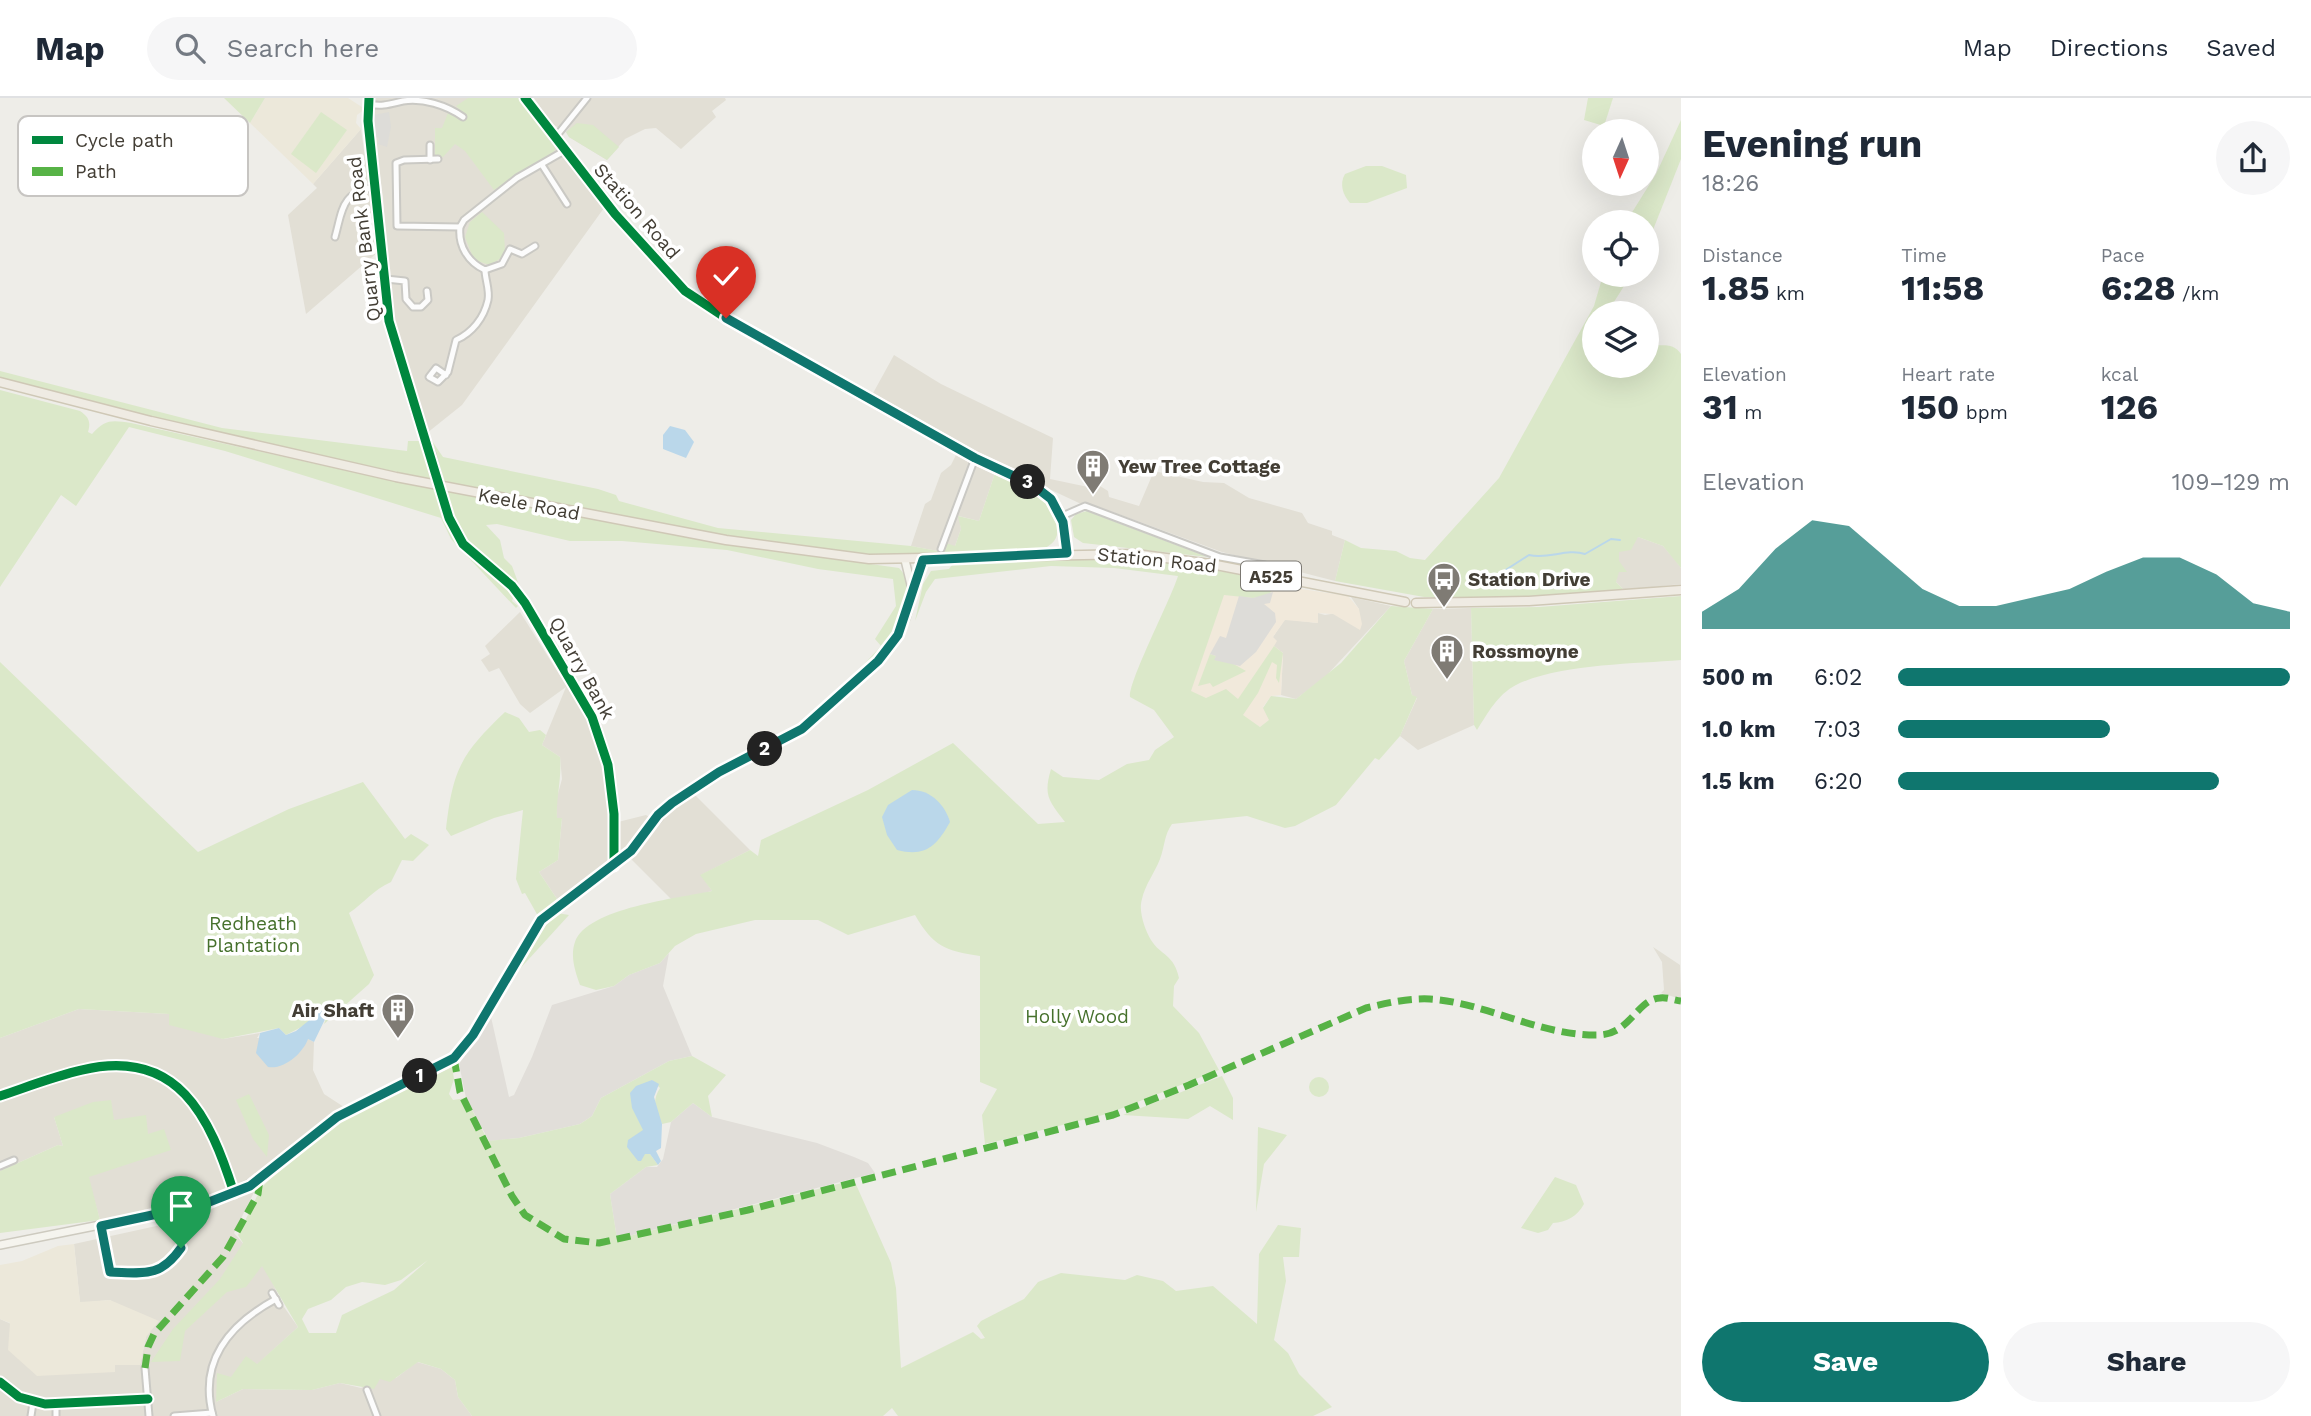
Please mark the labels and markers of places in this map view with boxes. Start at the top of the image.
pin [696,246,756,318]
building icon: Yew Tree Cottage [1074,447,1112,496]
place label: Yew Tree Cottage [1118,455,1281,478]
pin: 3 [1010,464,1046,500]
bus stop icon: Station Drive [1425,560,1463,609]
place label: Station Drive [1468,568,1591,591]
building icon: Rossmoyne [1428,632,1466,681]
place label: Rossmoyne [1472,640,1579,663]
pin: 2 [748,732,782,766]
building icon: Air Shaft [379,991,417,1040]
place label: Air Shaft [292,999,375,1022]
pin: 1 [402,1058,438,1094]
pin [151,1176,211,1248]

